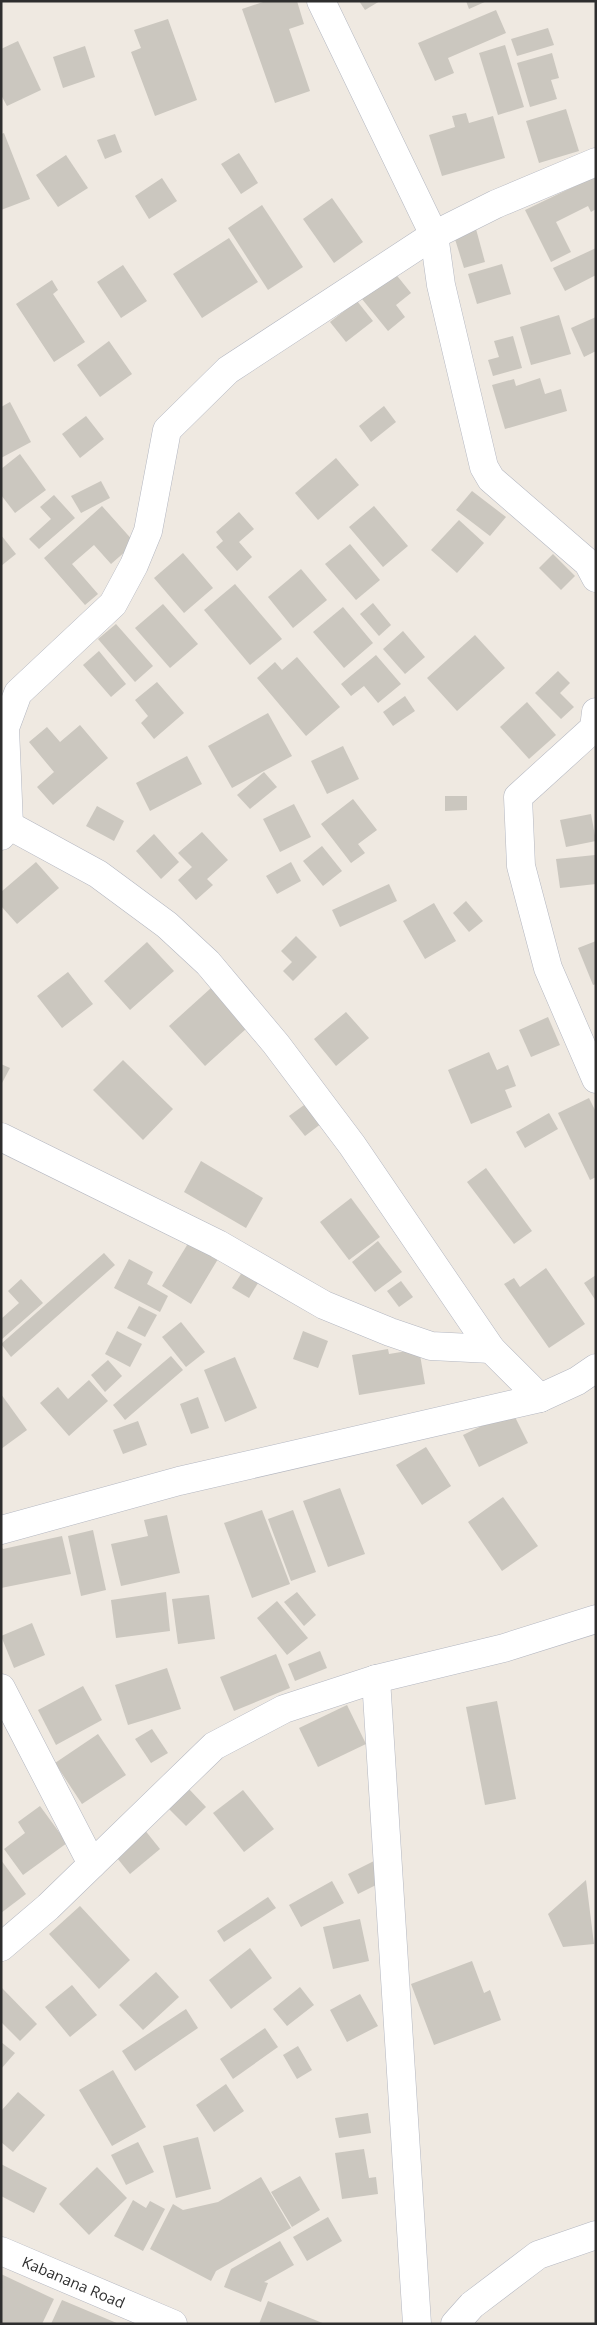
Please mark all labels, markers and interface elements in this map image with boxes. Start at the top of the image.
street label: Kabanana Road [19,2251,128,2313]

